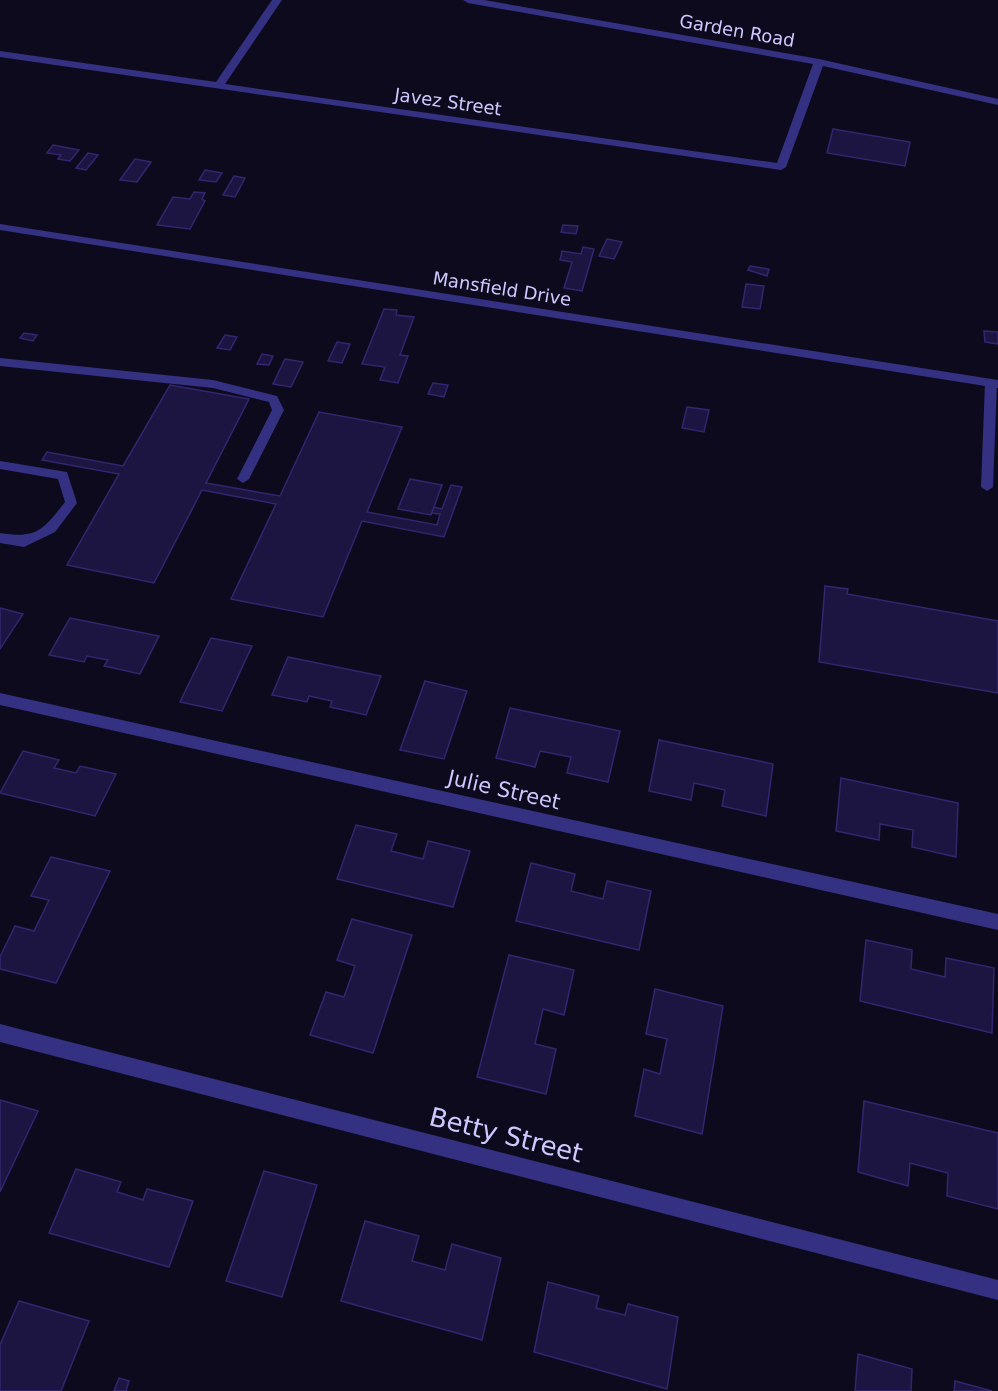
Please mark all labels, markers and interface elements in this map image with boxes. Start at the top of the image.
street label: Garden Road [678,10,796,51]
street label: Javez Street [392,83,503,119]
street label: Mansfield Drive [431,267,573,310]
street label: Julie Street [444,765,563,815]
street label: Betty Street [426,1101,586,1169]

